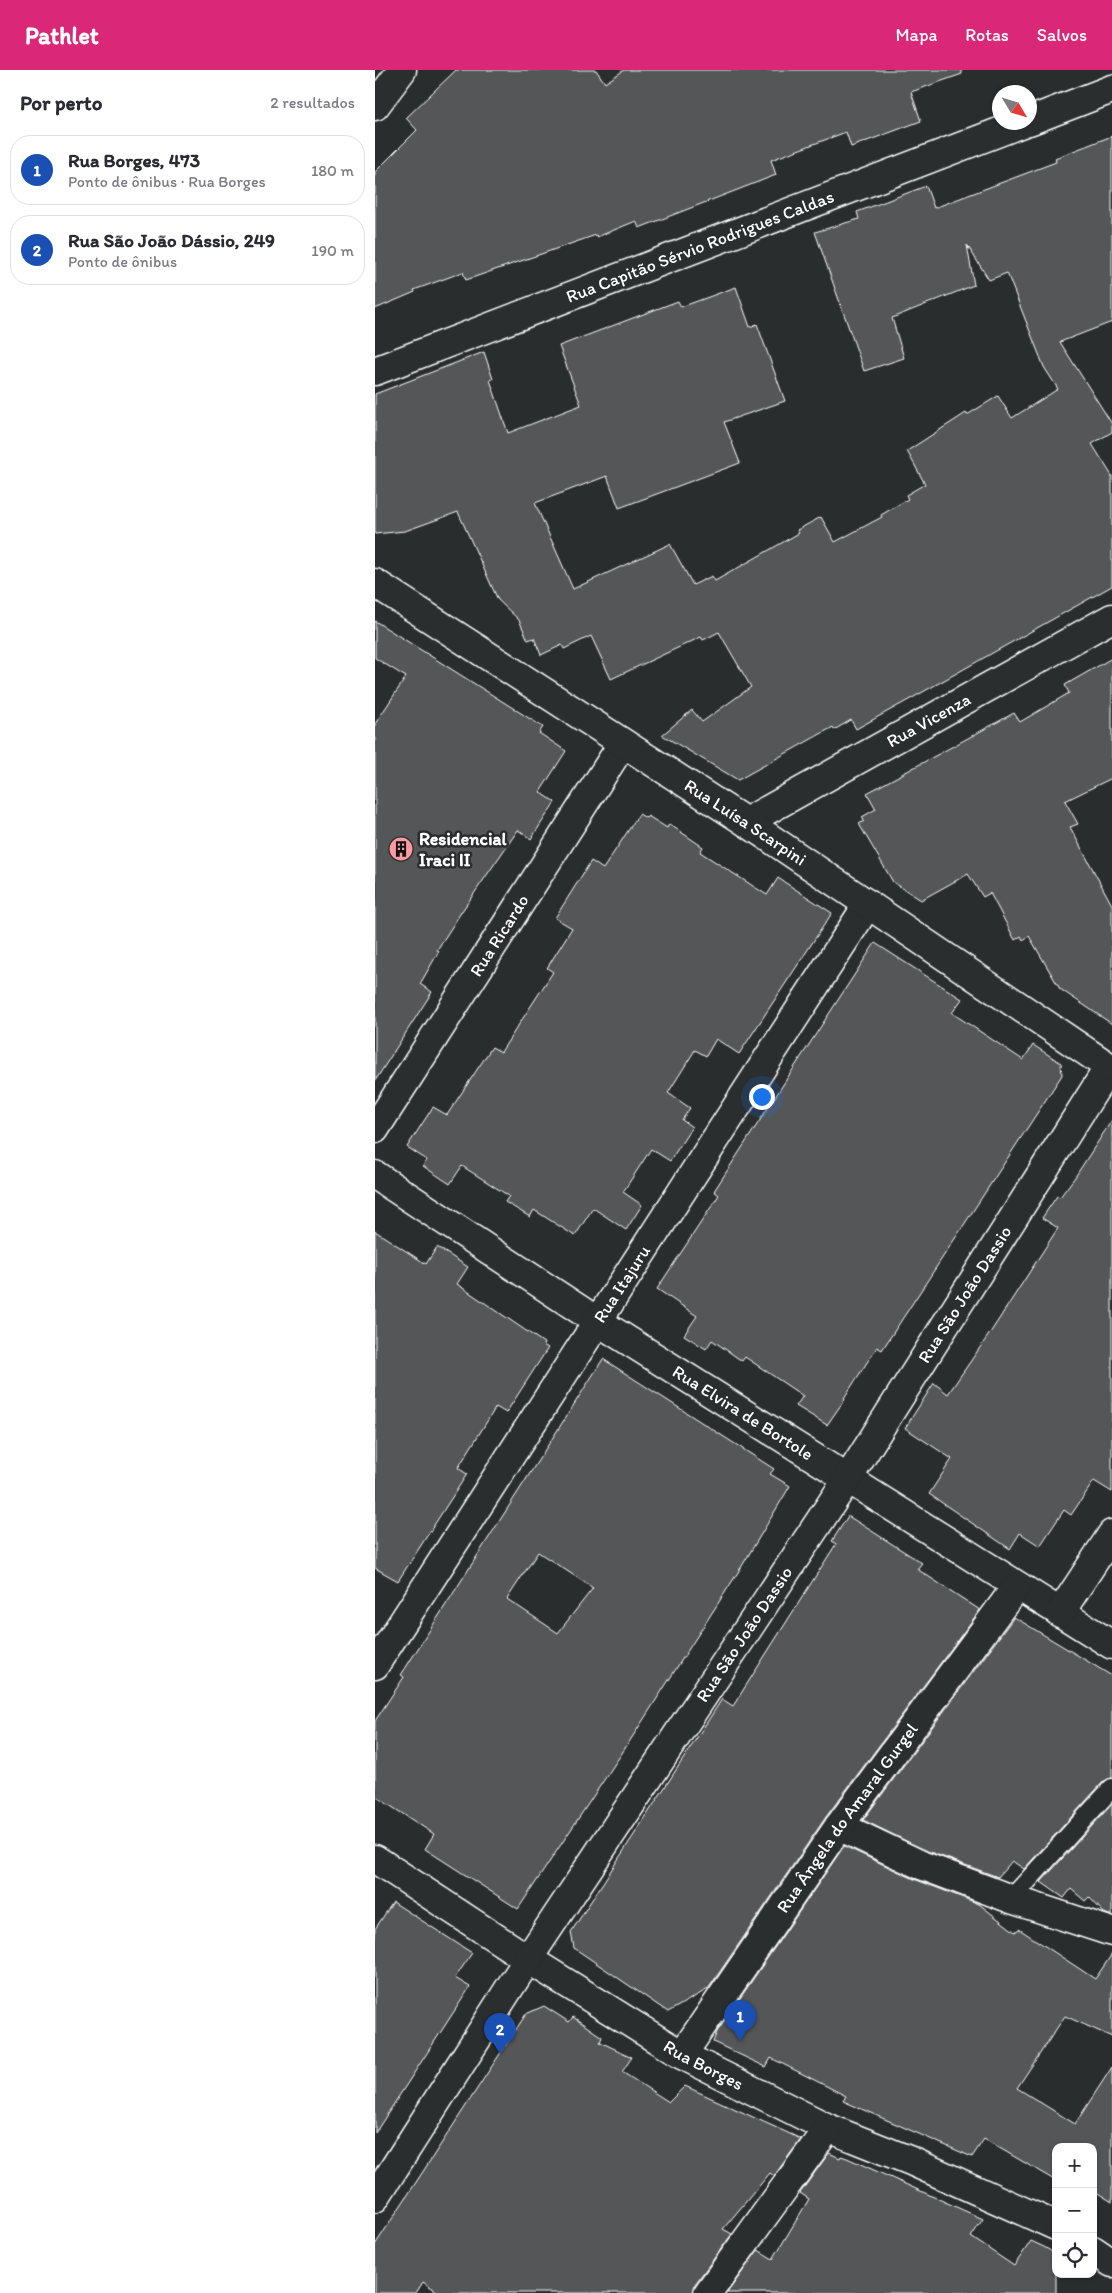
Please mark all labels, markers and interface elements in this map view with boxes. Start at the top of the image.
text: Pathlet [25,21,99,50]
text: Mapa [895,24,937,46]
text: Rotas [965,24,1009,46]
text: Salvos [1037,24,1087,46]
north arrow [992,85,1037,130]
text: Por perto [20,90,102,115]
text: 2 resultados [270,93,355,112]
text: Rua Borges, 473 [68,149,200,172]
text: 1 [33,161,41,180]
text: 180 m [311,161,354,180]
text: Ponto de ônibus · Rua Borges [68,172,266,191]
street label: Rua Capitão Sérvio Rodrigues Caldas [563,185,837,308]
text: Rua São João Dássio, 249 [68,229,275,252]
text: 2 [33,241,41,260]
text: 190 m [311,241,354,260]
text: Ponto de ônibus [68,252,177,271]
street label: Rua Vicenza [883,688,975,752]
street label: Rua Luísa Scarpini [680,774,811,871]
place label: Residencial Iraci II [419,828,507,871]
building icon: Residencial Iraci II [388,836,414,862]
street label: Rua Ricardo [465,890,534,981]
your location [749,1084,775,1110]
street label: Rua São João Dassio [913,1222,1016,1367]
street label: Rua Itajuru [589,1241,655,1327]
street label: Rua Elvira de Bortole [668,1360,817,1465]
street label: Rua São João Dassio [691,1562,797,1706]
street label: Rua Ângela do Amaral Gurgel [772,1719,923,1917]
pin: 1 [724,2000,756,2041]
pin: 2 [484,2013,516,2054]
street label: Rua Borges [659,2035,747,2095]
map controls [1052,2143,1097,2278]
button: + [1052,2143,1097,2188]
button: − [1052,2188,1097,2233]
button: locate [1052,2233,1097,2278]

